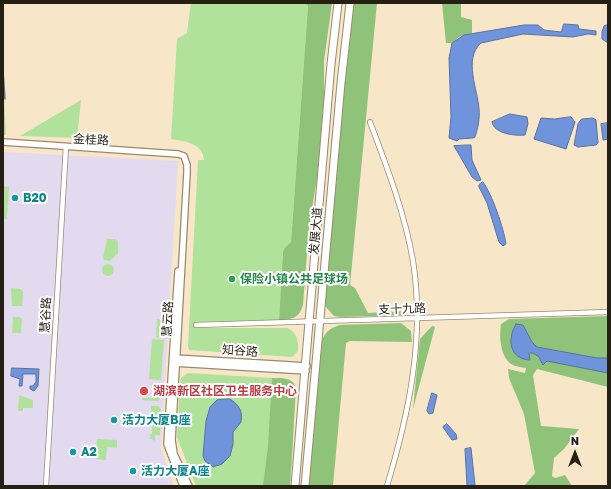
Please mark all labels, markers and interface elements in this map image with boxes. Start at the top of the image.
street label: 金桂路 [73,132,109,148]
place label: B20 [23,191,47,205]
marker: B20 [10,193,20,203]
street label: 发展大道 [307,206,325,256]
place label: 保险小镇公共足球场 [240,272,348,286]
marker: 保险小镇公共足球场 [227,274,237,284]
street label: 慧谷路 [38,297,54,333]
street label: 慧云路 [160,301,176,337]
street label: 支十九路 [378,301,426,317]
street label: 知谷路 [222,343,258,359]
place label: 湖滨新区社区卫生服务中心 [153,384,297,398]
marker: 湖滨新区社区卫生服务中心 [138,385,150,397]
place label: 活力大厦B座 [122,413,190,427]
marker: 活力大厦B座 [109,415,119,425]
north arrow [555,433,595,473]
text: N [571,434,579,447]
place label: A2 [81,445,97,459]
marker: A2 [68,447,78,457]
place label: 活力大厦A座 [141,464,210,478]
marker: 活力大厦A座 [128,466,138,476]

